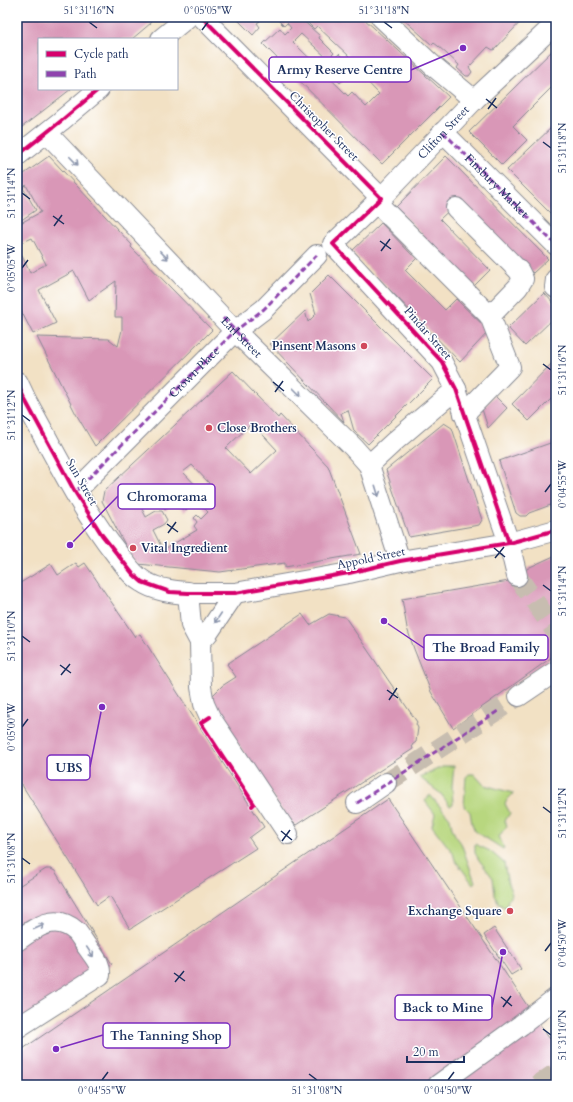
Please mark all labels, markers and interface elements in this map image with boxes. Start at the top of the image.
text: 51°31'16"N [64,4,115,18]
text: 0°05'05"W [184,4,233,18]
text: 51°31'18"N [359,4,410,18]
legend [38,38,178,90]
text: Cycle path [74,46,129,62]
callout: Army Reserve Centre [269,57,411,82]
text: Army Reserve Centre [277,61,403,79]
text: Path [74,66,97,82]
street label: Christopher Street [286,88,363,165]
street label: Clifton Street [414,102,473,163]
text: 51°31'18"N [556,122,570,173]
street label: Finsbury Market [461,150,532,221]
one-way arrow [69,156,79,166]
text: 51°31'14"N [5,167,19,218]
text: 0°05'05"W [5,243,19,292]
one-way arrow [159,250,168,260]
street label: Pindar Street [401,303,456,363]
street label: Earl Street [217,313,266,361]
place label: Pinsent Masons [272,338,356,354]
marker: Pinsent Masons [359,341,369,351]
street label: Crown Place [165,343,223,401]
text: 51°31'16"N [556,344,570,395]
one-way arrow [292,387,302,397]
text: 51°31'12"N [5,389,19,440]
place label: Close Brothers [217,420,297,436]
marker: Close Brothers [204,423,214,433]
street label: Sun Street [62,456,102,508]
text: 0°04'55"W [556,459,570,508]
callout: Chromorama [118,484,215,509]
one-way arrow [374,484,381,497]
text: Chromorama [127,488,208,506]
place label: Vital Ingredient [141,540,228,556]
marker: Vital Ingredient [128,543,138,553]
street label: Appold Street [335,543,407,573]
text: 51°31'14"N [556,565,570,616]
text: 51°31'10"N [5,610,19,661]
one-way arrow [214,612,222,623]
callout: The Broad Family [424,635,548,660]
text: The Broad Family [432,639,540,657]
text: 0°05'00"W [5,702,19,751]
callout: UBS [47,755,90,780]
text: UBS [56,759,83,777]
text: 51°31'12"N [556,787,570,838]
text: 51°31'08"N [5,832,19,883]
place label: Exchange Square [408,903,502,919]
marker: Exchange Square [505,906,515,916]
text: 0°04'50"W [556,918,570,967]
one-way arrow [33,923,45,930]
one-way arrow [86,946,94,957]
callout: Back to Mine [395,995,492,1020]
text: Back to Mine [403,999,483,1017]
text: 51°31'10"N [556,1009,570,1060]
callout: The Tanning Shop [103,1023,230,1048]
text: The Tanning Shop [110,1027,222,1045]
scale bar [407,1038,464,1064]
text: 20 m [413,1044,440,1060]
text: 0°04'55"W [78,1084,127,1098]
text: 51°31'08"N [292,1084,343,1098]
text: 0°04'50"W [424,1084,473,1098]

